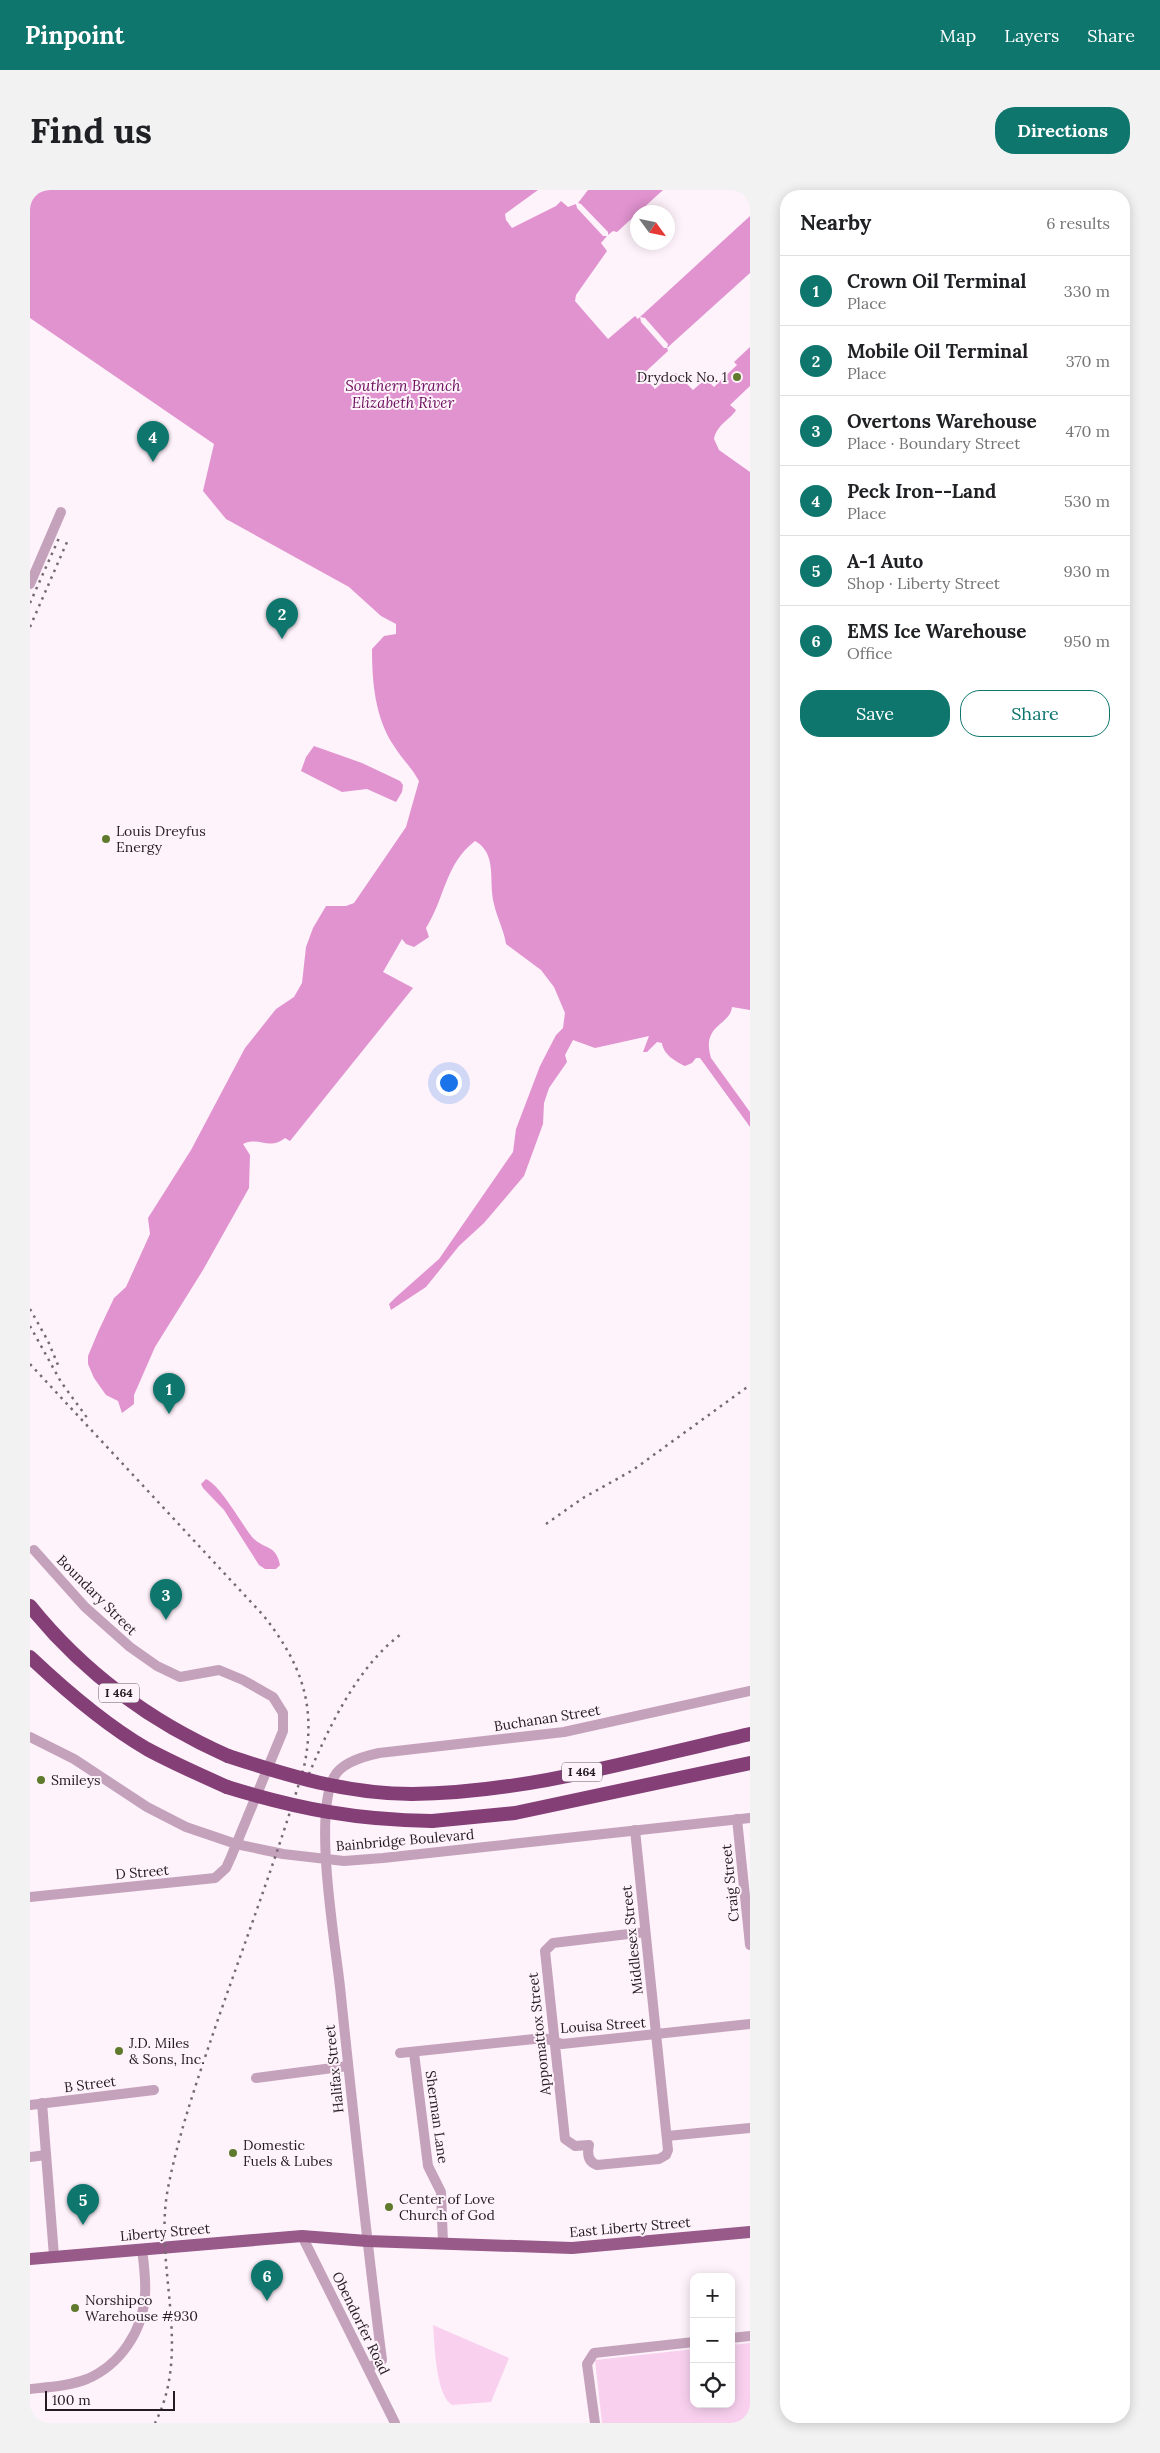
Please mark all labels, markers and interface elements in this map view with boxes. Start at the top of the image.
text: Pinpoint [25,20,124,51]
text: Map [940,24,976,47]
text: Layers [1004,24,1059,47]
text: Share [1087,24,1135,47]
button: Directions [995,107,1130,154]
text: Find us [30,108,152,153]
north arrow [630,205,675,250]
text: Nearby [800,209,871,236]
text: 6 results [1046,213,1110,233]
text: Crown Oil Terminal [847,269,1026,293]
text: 1 [813,281,819,301]
text: 330 m [1064,281,1110,301]
text: Place [847,293,886,313]
text: Mobile Oil Terminal [847,339,1028,363]
text: 2 [812,351,820,371]
text: 370 m [1066,351,1110,371]
text: Place [847,363,886,383]
place label: Drydock No. 1 [637,368,727,386]
marker: Drydock No. 1 [731,371,743,383]
water label: Southern Branch Elizabeth River [345,376,461,412]
text: Overtons Warehouse [847,409,1037,433]
pin: 4 [137,421,169,462]
text: 3 [812,421,820,441]
text: 470 m [1066,421,1110,441]
text: Place · Boundary Street [847,433,1020,453]
text: Peck Iron--Land [847,479,996,503]
text: 4 [812,491,820,511]
text: 530 m [1064,491,1110,511]
text: Place [847,503,886,523]
text: A-1 Auto [847,549,923,573]
text: 5 [812,561,820,581]
text: 930 m [1063,561,1110,581]
text: Shop · Liberty Street [847,573,1000,593]
pin: 2 [266,598,298,639]
text: EMS Ice Warehouse [847,619,1026,643]
text: 6 [811,631,821,651]
text: 950 m [1064,631,1110,651]
text: Office [847,643,892,663]
button: Save [800,690,950,737]
button: Share [960,690,1110,737]
place label: Louis Dreyfus Energy [116,822,206,856]
marker: Louis Dreyfus Energy [100,833,112,845]
your location [436,1070,462,1096]
pin: 1 [153,1373,185,1414]
street label: Boundary Street [53,1551,141,1639]
pin: 3 [150,1579,182,1620]
road number: I 464 [99,1684,139,1702]
street label: Buchanan Street [492,1701,602,1735]
road number: I 464 [562,1762,602,1781]
place label: Smileys [51,1771,101,1789]
marker: Smileys [35,1774,47,1786]
street label: Bainbridge Boulevard [335,1825,475,1855]
street label: Craig Street [717,1843,743,1923]
street label: D Street [114,1861,170,1883]
street label: Middlesex Street [617,1884,647,1995]
street label: Appomattox Street [524,1971,554,2097]
street label: Louisa Street [560,2013,647,2037]
street label: Halifax Street [320,2023,348,2114]
place label: J.D. Miles & Sons, Inc. [128,2034,205,2068]
marker: J.D. Miles & Sons, Inc. [113,2045,125,2057]
street label: Sherman Lane [422,2069,452,2165]
street label: B Street [63,2072,118,2096]
place label: Domestic Fuels & Lubes [243,2136,333,2170]
marker: Domestic Fuels & Lubes [227,2147,239,2159]
pin: 5 [67,2184,99,2225]
place label: Center of Love Church of God [399,2190,495,2224]
marker: Center of Love Church of God [383,2201,395,2213]
street label: East Liberty Street [569,2213,692,2241]
street label: Liberty Street [119,2219,211,2245]
pin: 6 [251,2260,283,2301]
street label: Obendorfer Road [328,2269,394,2377]
map controls [690,2273,735,2408]
button: + [690,2273,735,2318]
place label: Norshipco Warehouse #930 [85,2291,198,2325]
marker: Norshipco Warehouse #930 [69,2302,81,2314]
button: − [690,2318,735,2363]
button: locate [690,2363,735,2408]
scale bar [45,2388,175,2411]
text: 100 m [52,2391,91,2409]

